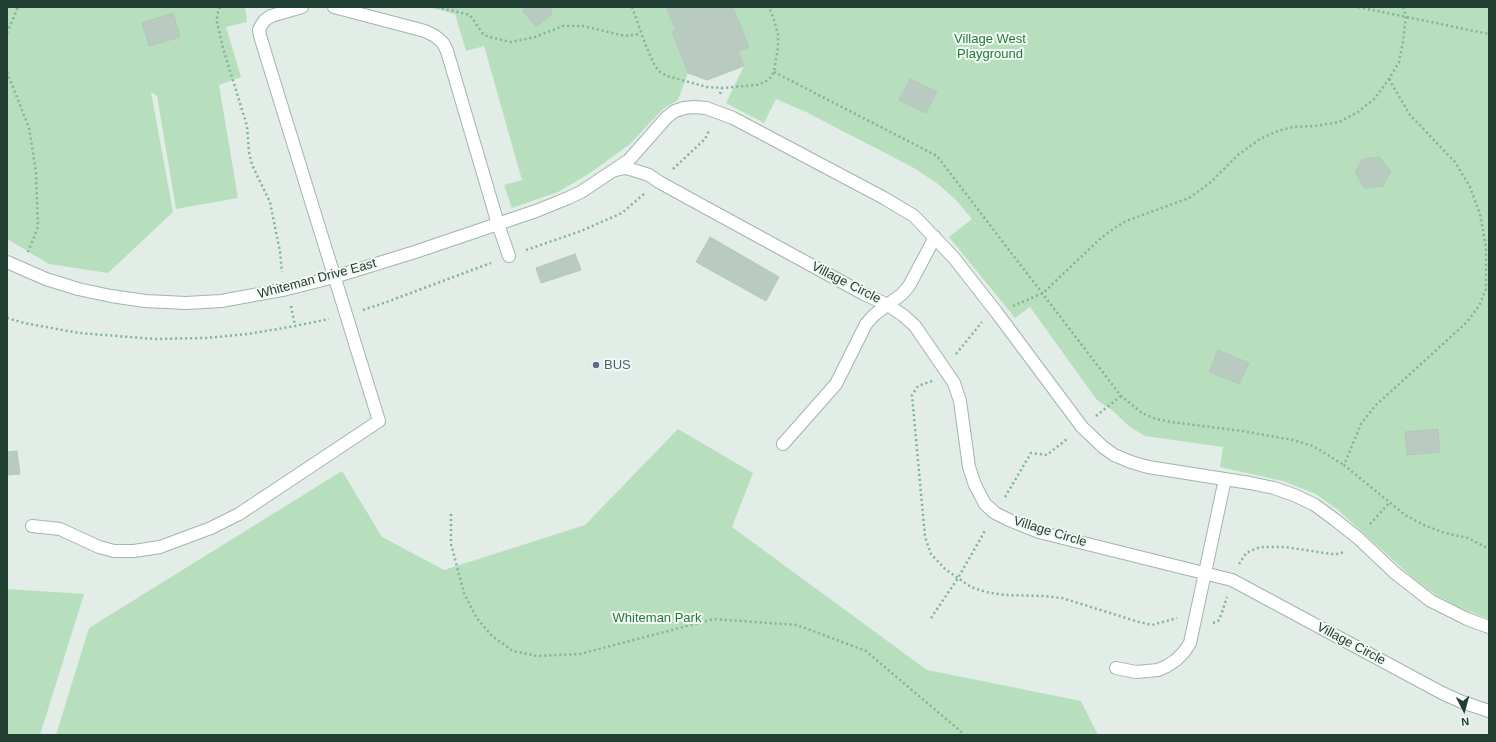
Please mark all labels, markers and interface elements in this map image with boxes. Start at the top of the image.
park label: Village West Playground [954,31,1026,62]
street label: Whiteman Drive East [256,256,378,302]
street label: Village Circle [809,259,883,307]
place label: BUS [604,357,631,373]
marker: BUS [591,360,601,370]
street label: Village Circle [1012,513,1088,551]
park label: Whiteman Park [613,610,701,626]
street label: Village Circle [1314,619,1388,669]
north arrow [1444,690,1484,730]
text: N [1461,716,1470,728]

